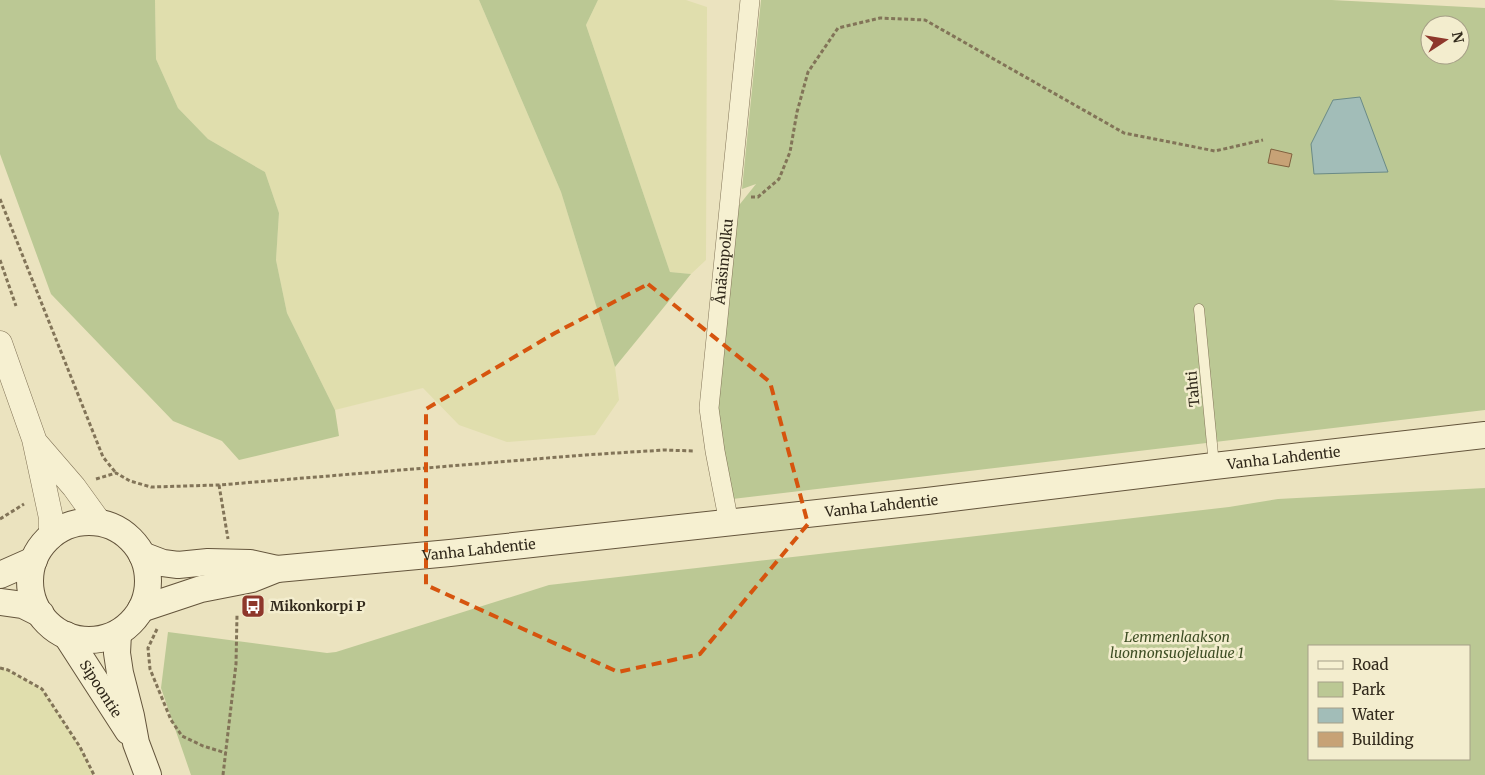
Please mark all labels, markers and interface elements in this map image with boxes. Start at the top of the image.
north arrow [1420,15,1470,65]
text: N [1448,30,1468,45]
street label: Ånäsinpolku [709,218,737,306]
street label: Tahti [1182,370,1204,408]
street label: Vanha Lahdentie [1225,443,1341,474]
street label: Vanha Lahdentie [823,491,939,521]
street label: Vanha Lahdentie [421,535,536,565]
bus stop icon: Mikonkorpi P [240,593,266,619]
place label: Mikonkorpi P [270,597,366,615]
park label: Lemmenlaakson luonnonsuojelualue 1 [1110,628,1244,662]
legend [1308,645,1470,760]
text: Road [1352,655,1388,674]
street label: Sipoontie [76,657,126,721]
text: Park [1352,680,1386,699]
text: Water [1351,705,1395,724]
text: Building [1352,730,1414,749]

